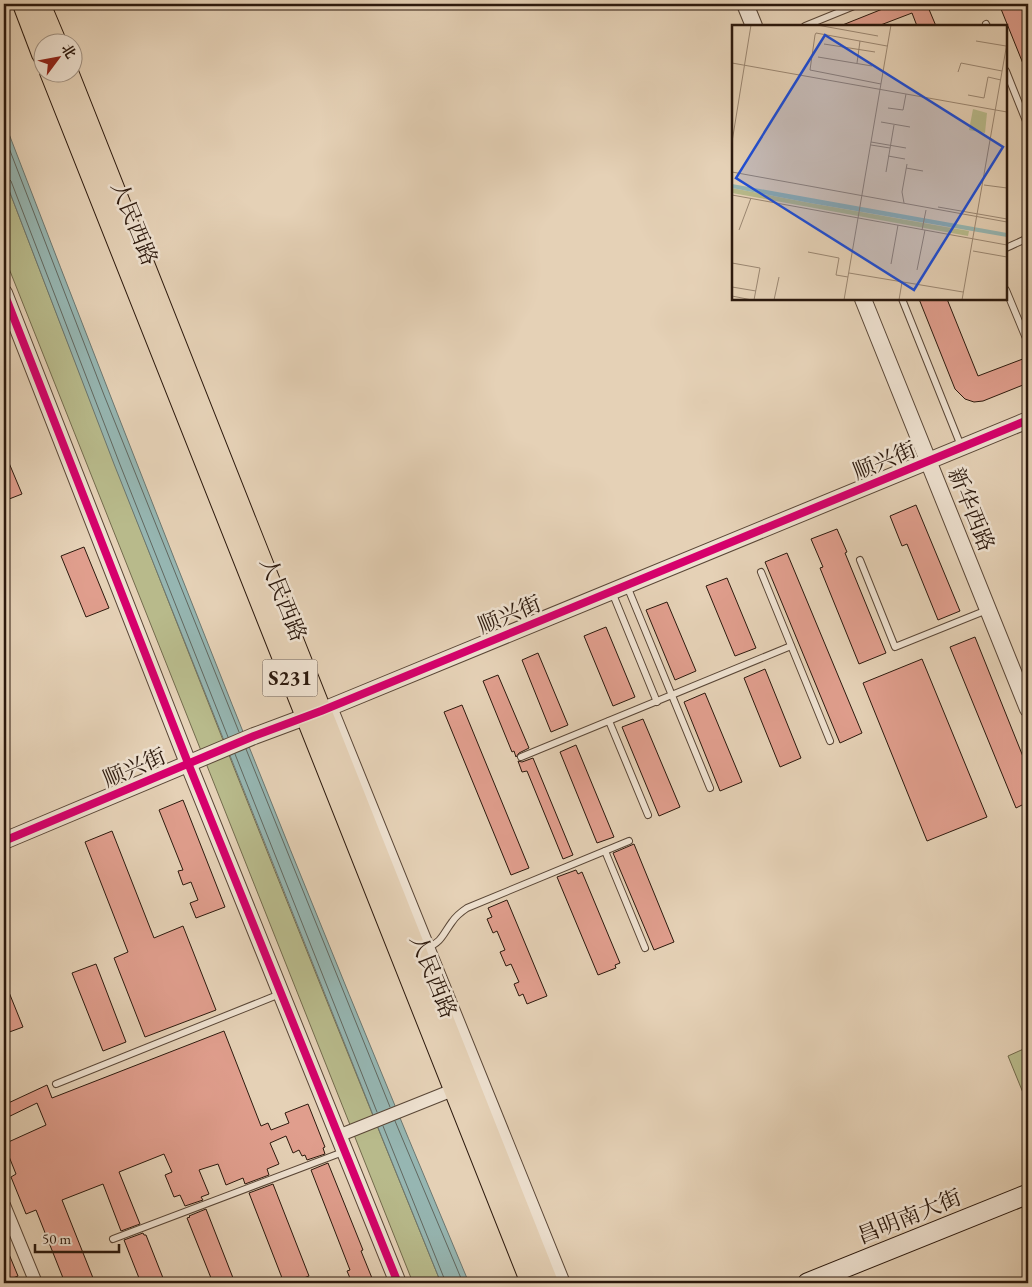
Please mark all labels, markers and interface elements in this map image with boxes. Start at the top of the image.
inset map [732,25,1007,300]
north arrow [32,32,82,82]
text: 北 [58,40,80,62]
street label: 人民西路 [105,177,164,269]
street label: 顺兴街 [848,435,920,486]
street label: 新华西路 [942,463,1001,555]
street label: 人民西路 [254,553,313,645]
street label: 顺兴街 [473,589,545,640]
road number: S231 [262,660,318,696]
street label: 顺兴街 [98,741,170,794]
street label: 人民西路 [404,930,463,1022]
street label: 昌明南大街 [853,1182,966,1251]
scale bar [35,1222,119,1254]
text: 50 m [42,1229,71,1248]

